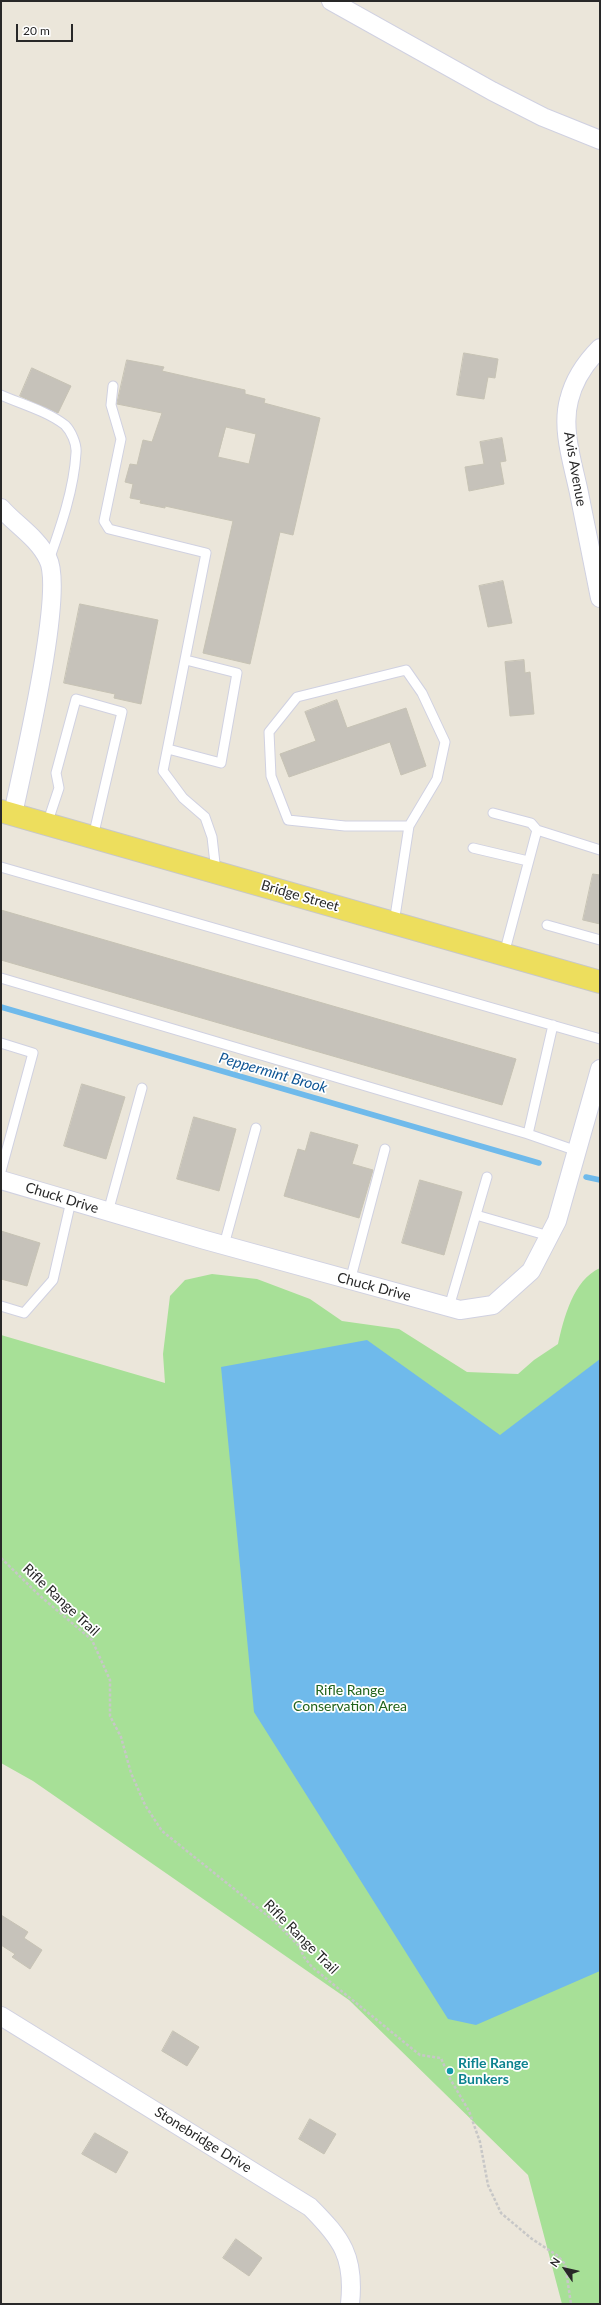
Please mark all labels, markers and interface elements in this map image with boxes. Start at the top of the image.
scale bar [18,16,75,42]
text: 20 m [23,23,50,38]
street label: Avis Avenue [560,430,590,508]
street label: Bridge Street [259,877,341,915]
water label: Peppermint Brook [217,1049,329,1097]
street label: Chuck Drive [23,1179,101,1217]
street label: Chuck Drive [335,1269,413,1305]
street label: Rifle Range Trail [19,1560,103,1640]
park label: Rifle Range Conservation Area [293,1682,407,1714]
street label: Rifle Range Trail [260,1896,342,1978]
place label: Rifle Range Bunkers [458,2055,529,2088]
marker: Rifle Range Bunkers [445,2066,455,2076]
street label: Stonebridge Drive [151,2103,255,2177]
north arrow [545,2249,585,2289]
text: N [547,2255,562,2269]

